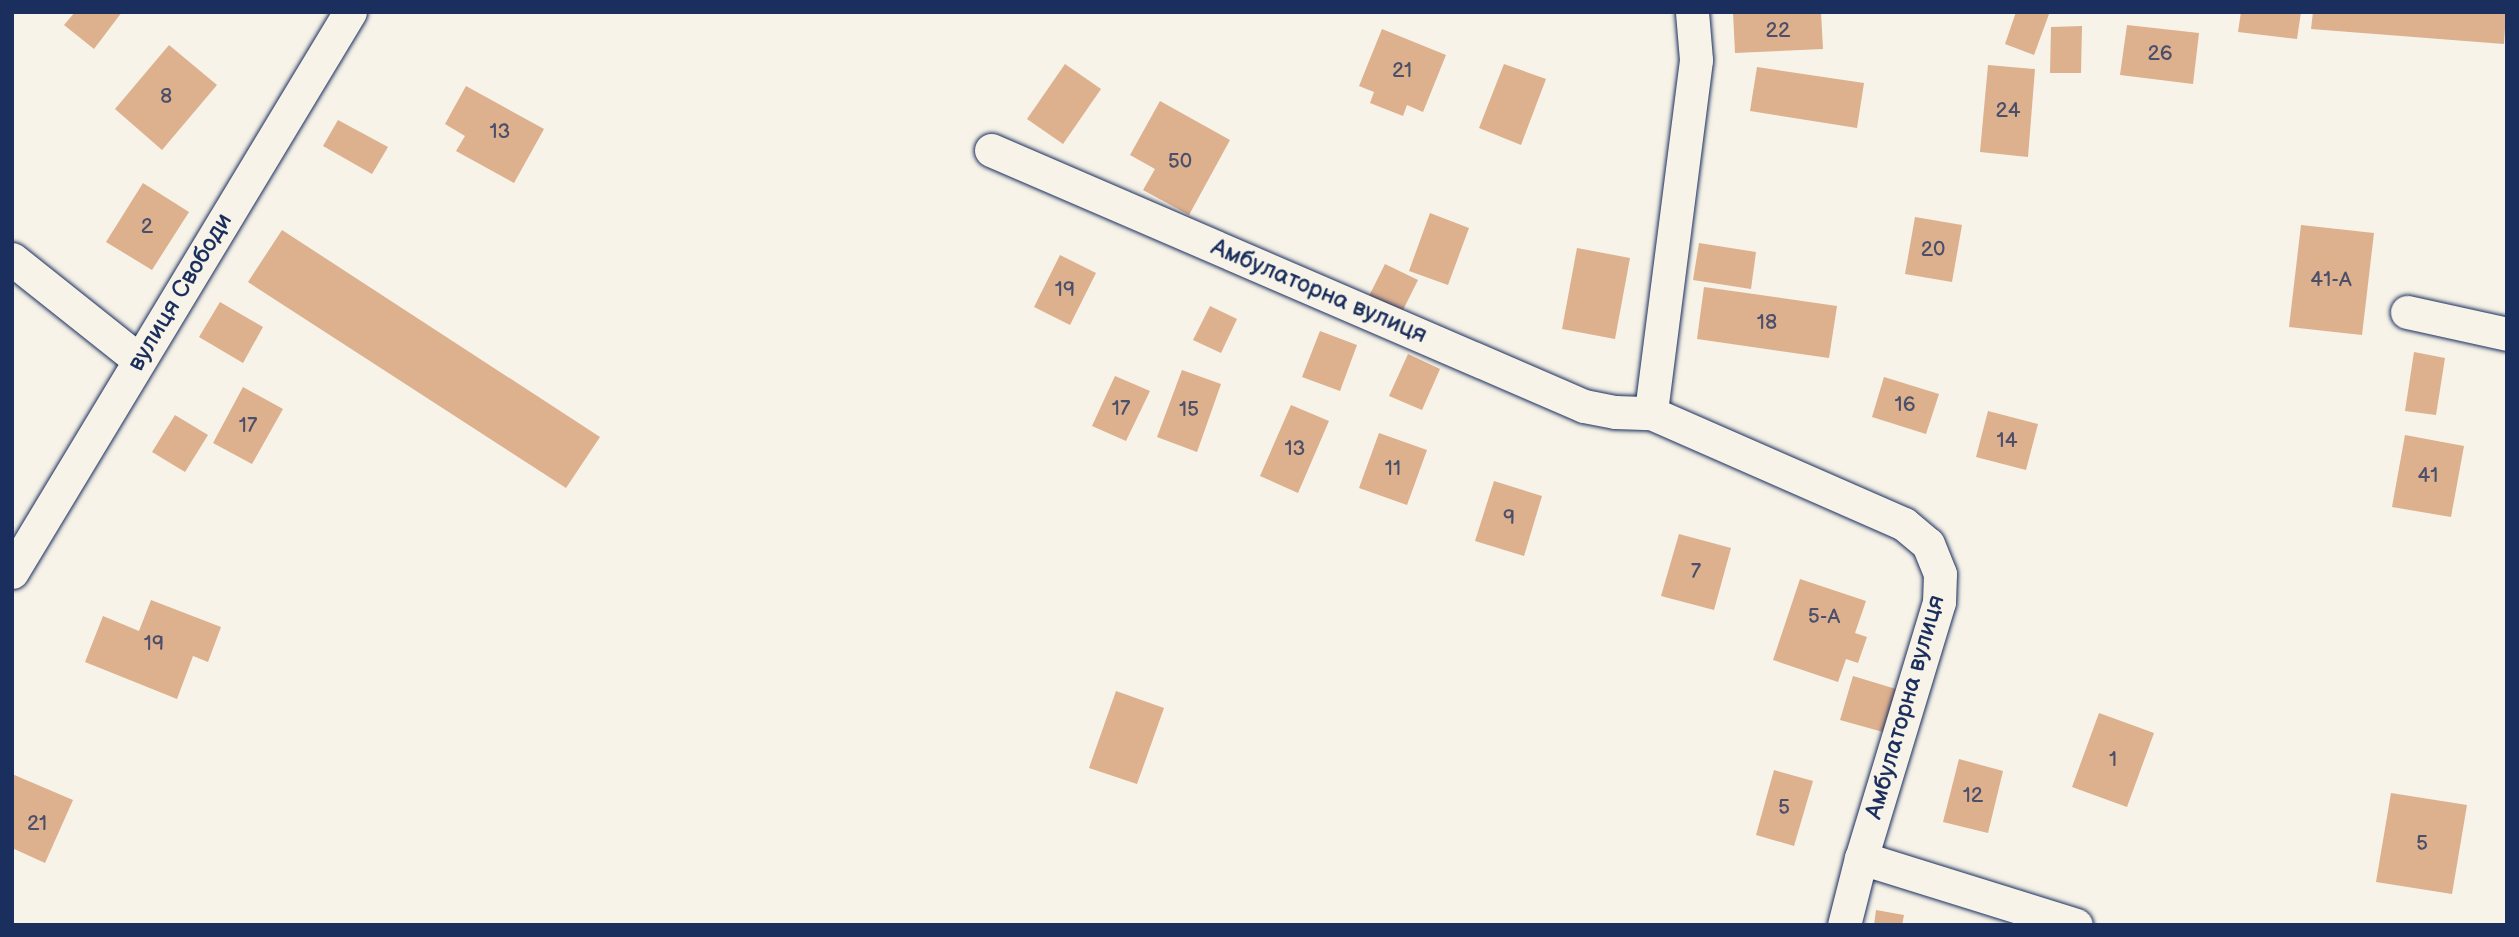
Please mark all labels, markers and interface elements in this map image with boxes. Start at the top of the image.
house number: 22 [1766,18,1790,44]
house number: 26 [2147,41,2173,67]
house number: 21 [1392,58,1412,84]
house number: 8 [160,84,172,110]
house number: 24 [1996,98,2020,124]
house number: 13 [489,119,511,145]
house number: 50 [1168,149,1192,175]
street label: вулиця Свободи [122,208,238,376]
house number: 2 [141,214,153,240]
street label: Амбулаторна вулиця [1207,233,1431,349]
house number: 20 [1921,237,1945,263]
house number: 41-А [2310,267,2352,293]
house number: 19 [1055,277,1075,303]
house number: 18 [1757,310,1777,336]
house number: 16 [1895,392,1915,418]
house number: 17 [1112,396,1130,422]
house number: 15 [1179,397,1199,423]
house number: 17 [239,413,257,439]
house number: 14 [1997,428,2017,454]
house number: 13 [1284,436,1306,462]
house number: 11 [1385,456,1401,482]
house number: 41 [2418,463,2438,489]
house number: 9 [1503,505,1515,531]
house number: 7 [1691,559,1701,585]
street label: Амбулаторна вулиця [1859,592,1951,822]
house number: 5-А [1808,604,1840,630]
house number: 19 [144,631,164,657]
house number: 1 [2109,747,2117,773]
house number: 12 [1963,783,1983,809]
house number: 5 [1778,795,1790,821]
house number: 21 [27,811,47,837]
house number: 5 [2416,831,2428,857]

